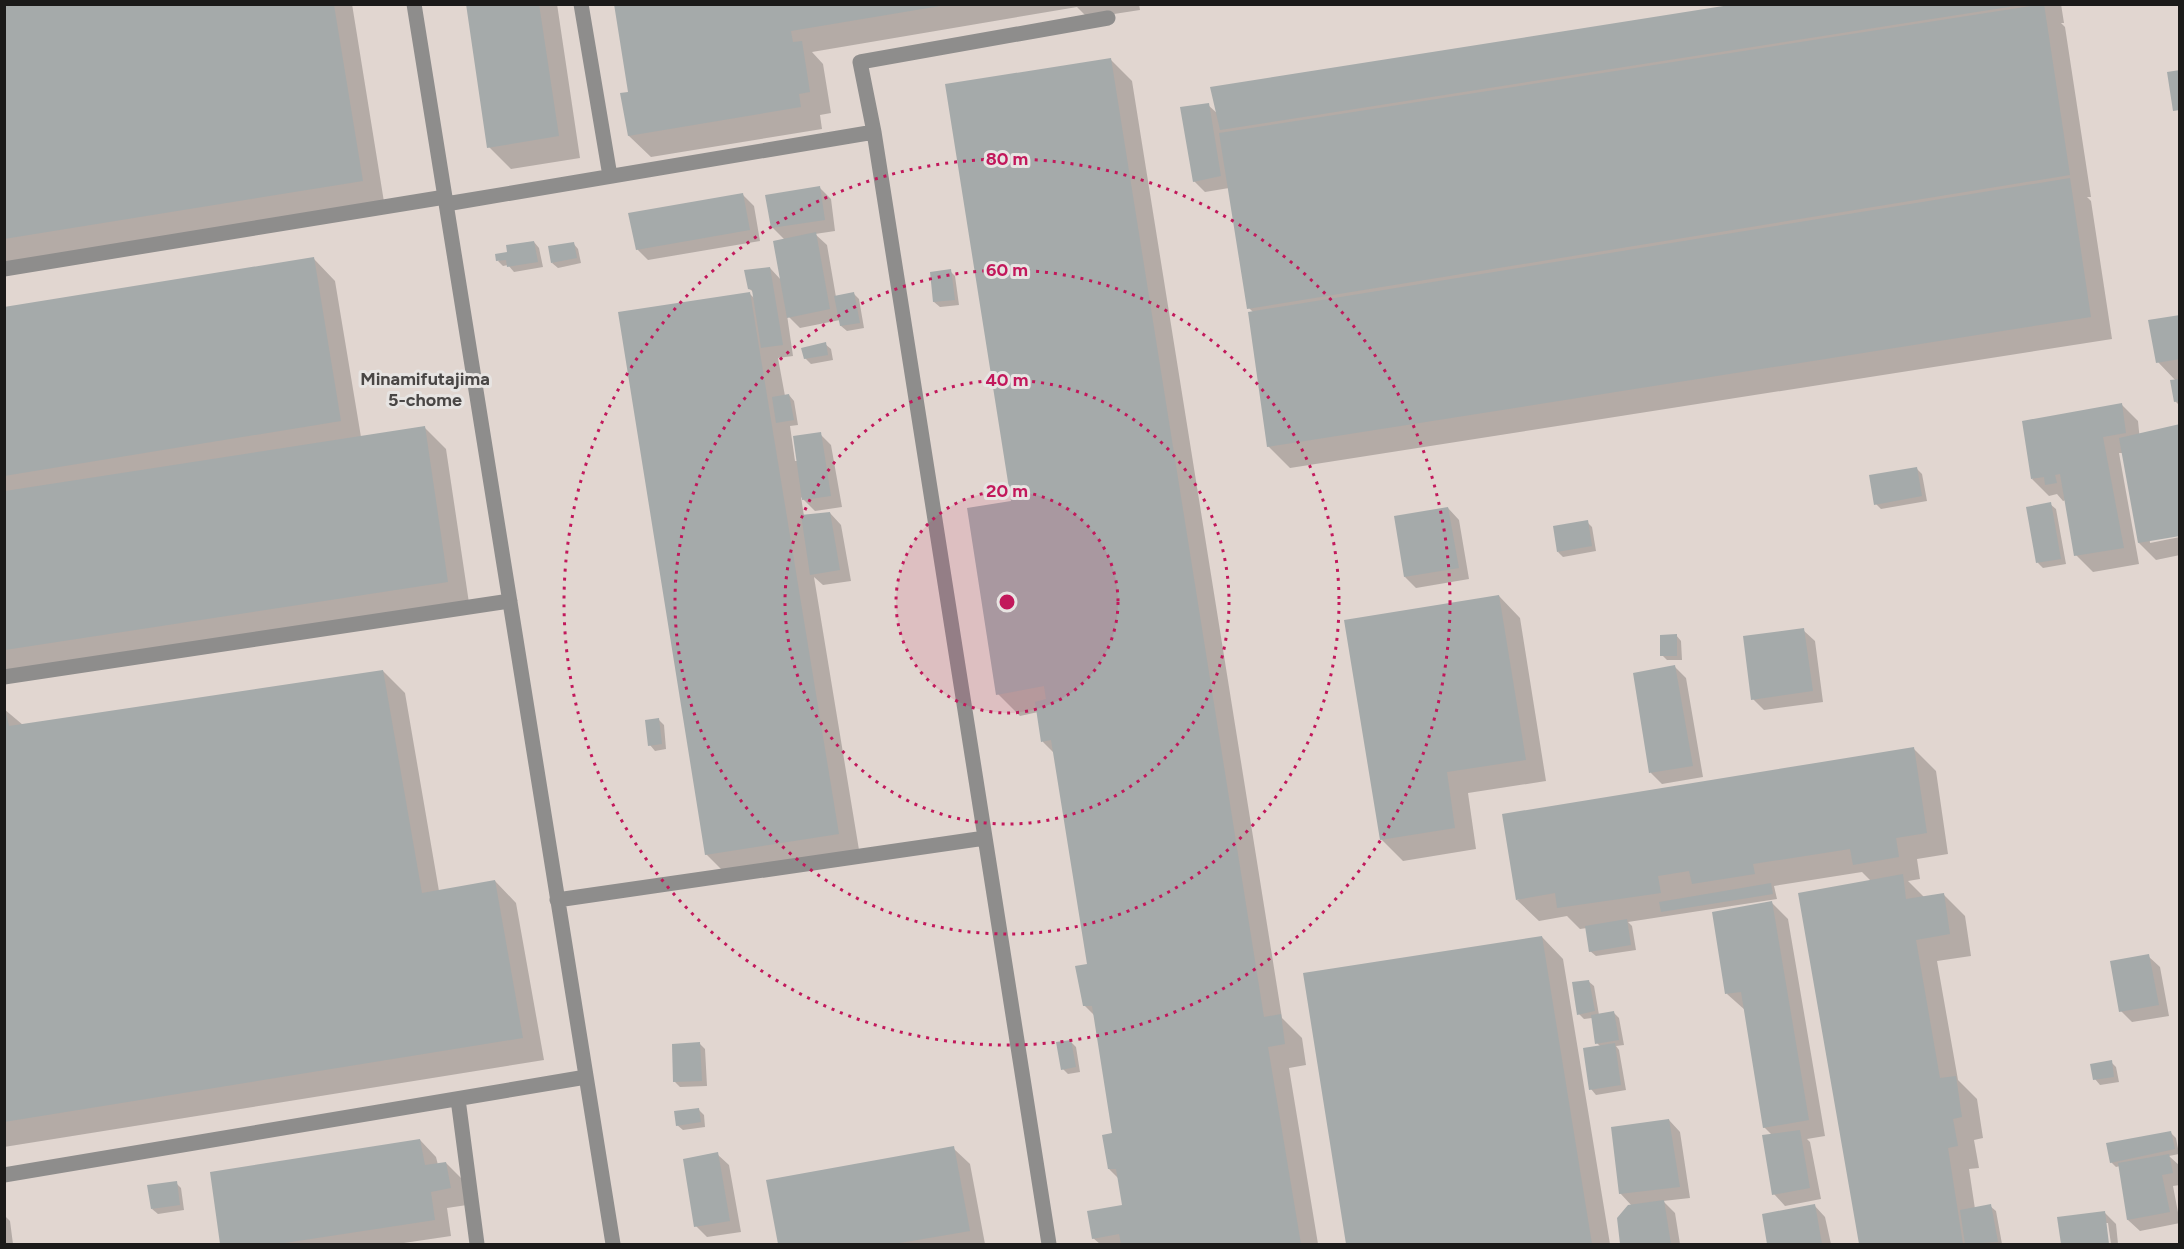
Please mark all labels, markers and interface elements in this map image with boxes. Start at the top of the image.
text: 80 m [986,148,1028,170]
text: 60 m [986,259,1028,281]
district label: Minamifutajima 5-chome [360,368,490,411]
text: 40 m [985,369,1029,391]
text: 20 m [986,480,1028,502]
centre of rings [997,592,1017,612]

